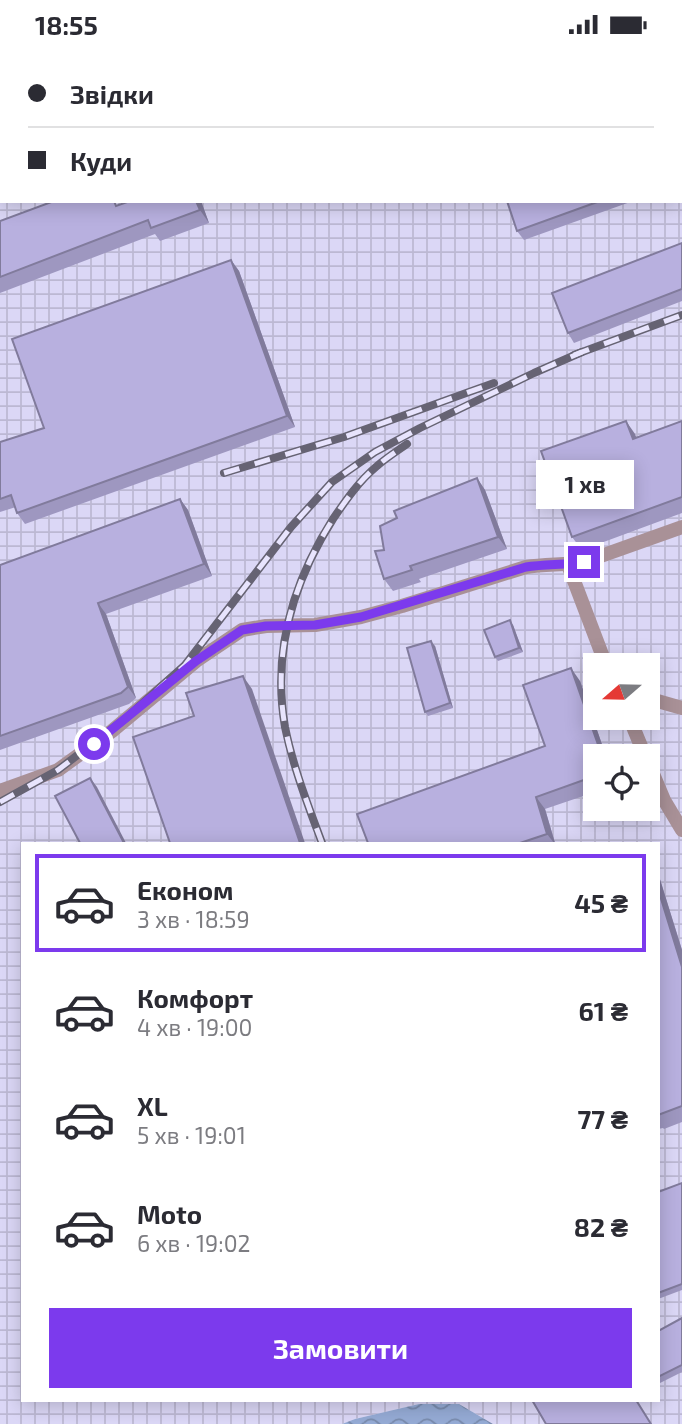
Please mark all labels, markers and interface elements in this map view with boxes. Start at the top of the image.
text: 18:55 [35,9,98,40]
text: Звідки [70,78,154,109]
text: Куди [70,145,132,176]
callout: 1 хв [535,461,633,510]
text: 1 хв [564,470,606,498]
route end [568,546,600,578]
north arrow [583,653,660,730]
map controls [583,653,660,821]
route start [78,728,110,760]
button: locate [583,744,660,821]
icon: car [53,872,116,935]
text: Економ [137,874,234,905]
text: 45 ₴ [574,887,628,918]
text: 3 хв · 18:59 [137,905,250,933]
icon: car [53,980,116,1043]
text: Комфорт [137,982,253,1013]
text: 61 ₴ [578,995,628,1026]
text: 4 хв · 19:00 [137,1013,252,1041]
icon: car [53,1088,116,1151]
text: XL [137,1090,168,1121]
text: 77 ₴ [578,1103,628,1134]
text: 5 хв · 19:01 [137,1121,246,1149]
icon: car [53,1196,116,1259]
text: Moto [137,1198,202,1229]
text: 82 ₴ [574,1211,628,1242]
text: 6 хв · 19:02 [137,1229,250,1257]
button: Замовити [49,1308,632,1388]

